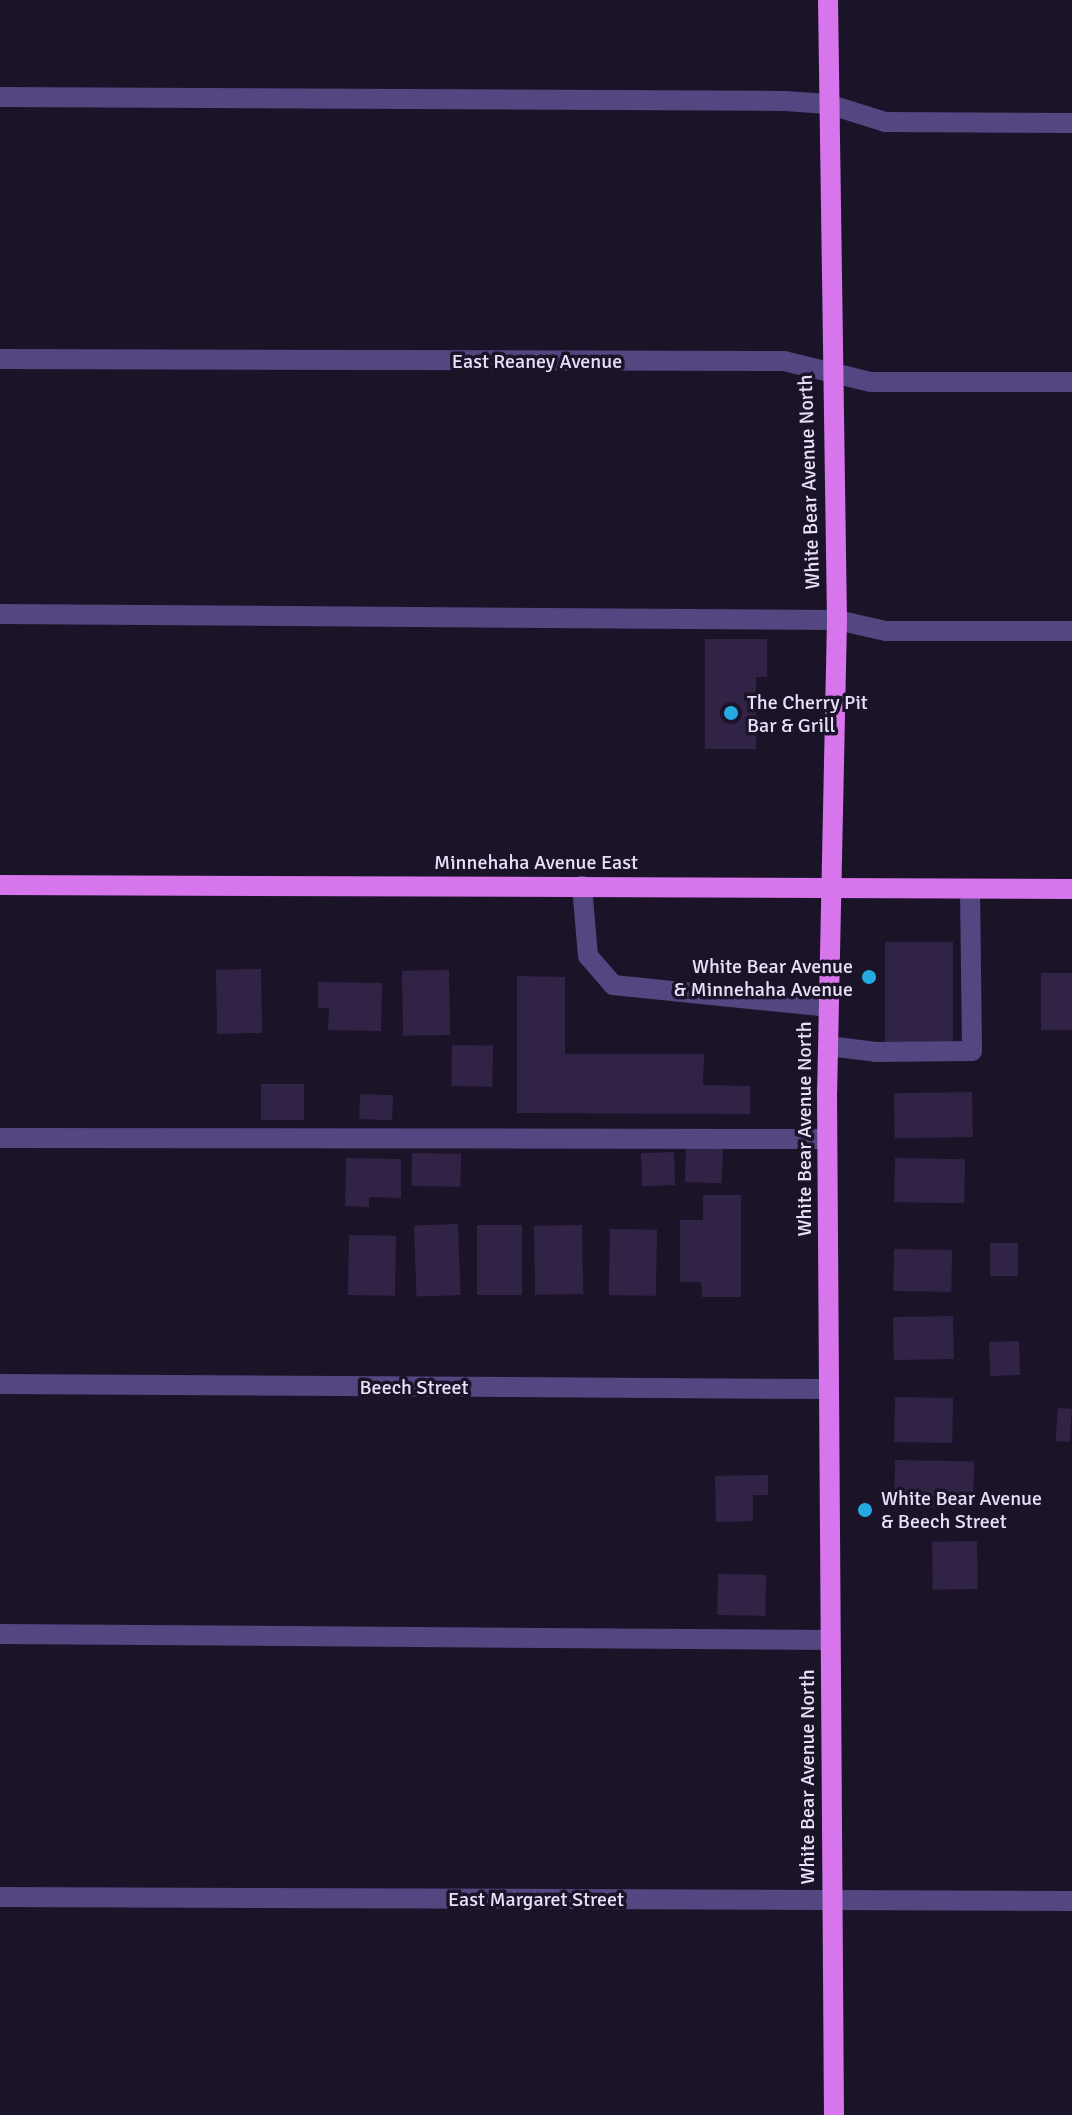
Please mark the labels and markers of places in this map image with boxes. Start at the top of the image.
place label: The Cherry Pit Bar & Grill [747,690,868,737]
marker: The Cherry Pit Bar & Grill [722,704,740,722]
place label: White Bear Avenue & Minnehaha Avenue [674,954,853,1001]
marker: White Bear Avenue & Minnehaha Avenue [860,968,878,986]
place label: White Bear Avenue & Beech Street [881,1486,1042,1533]
marker: White Bear Avenue & Beech Street [856,1501,874,1519]

